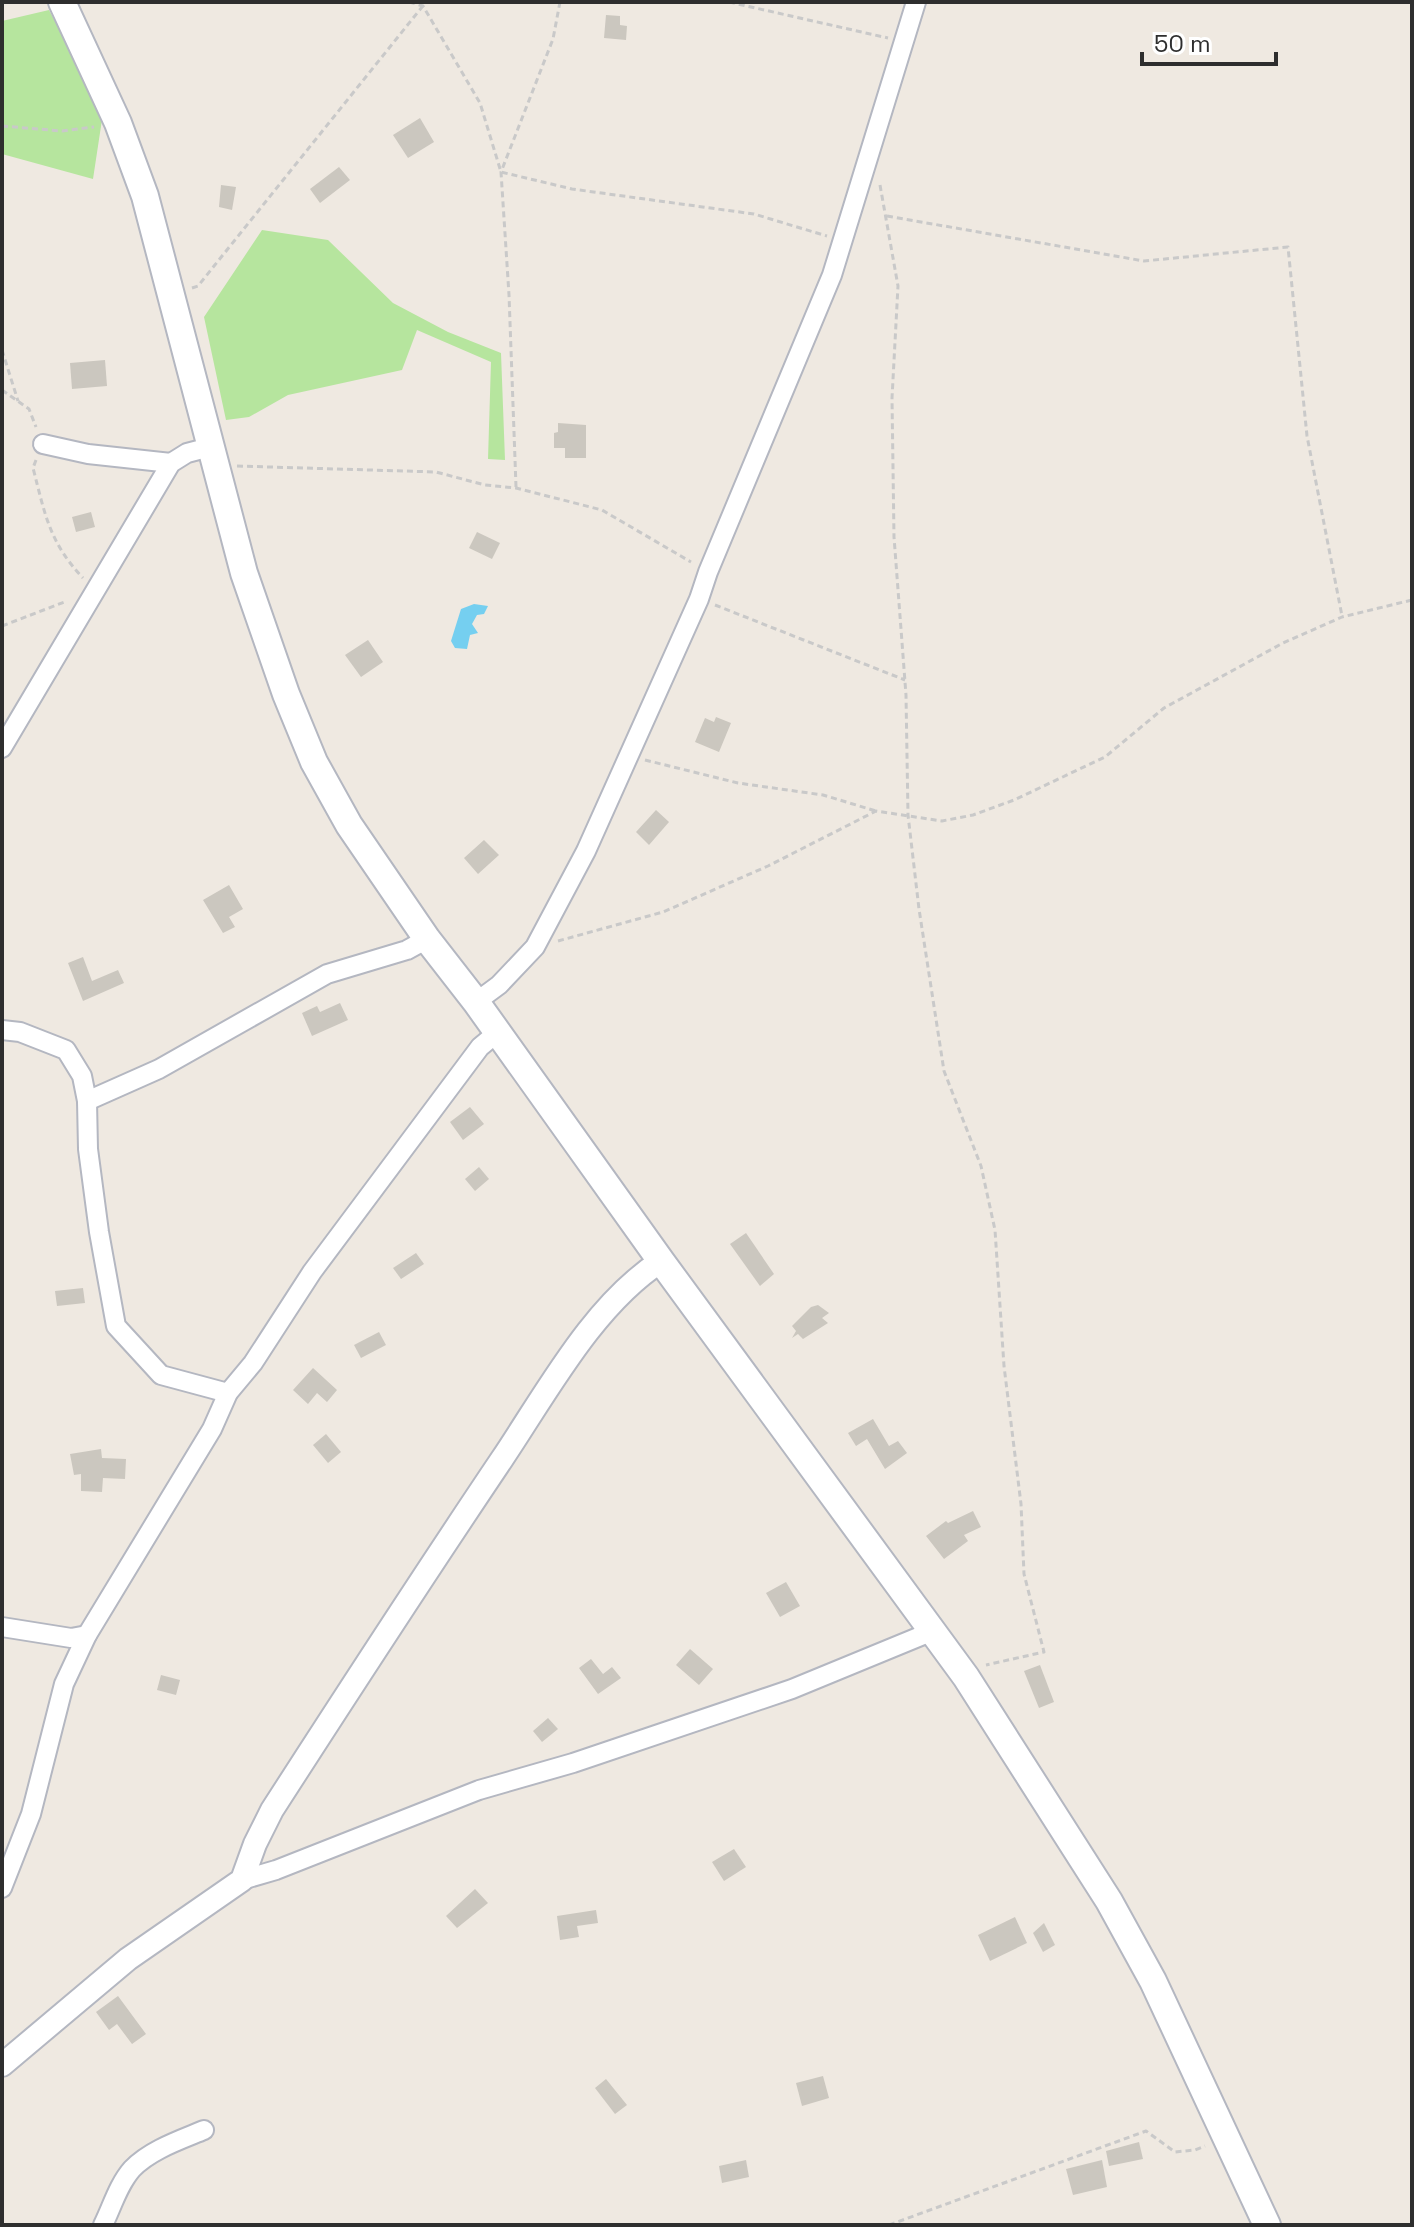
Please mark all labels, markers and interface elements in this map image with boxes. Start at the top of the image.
scale bar [1142,16,1276,66]
text: 50 m [1154,28,1211,59]

